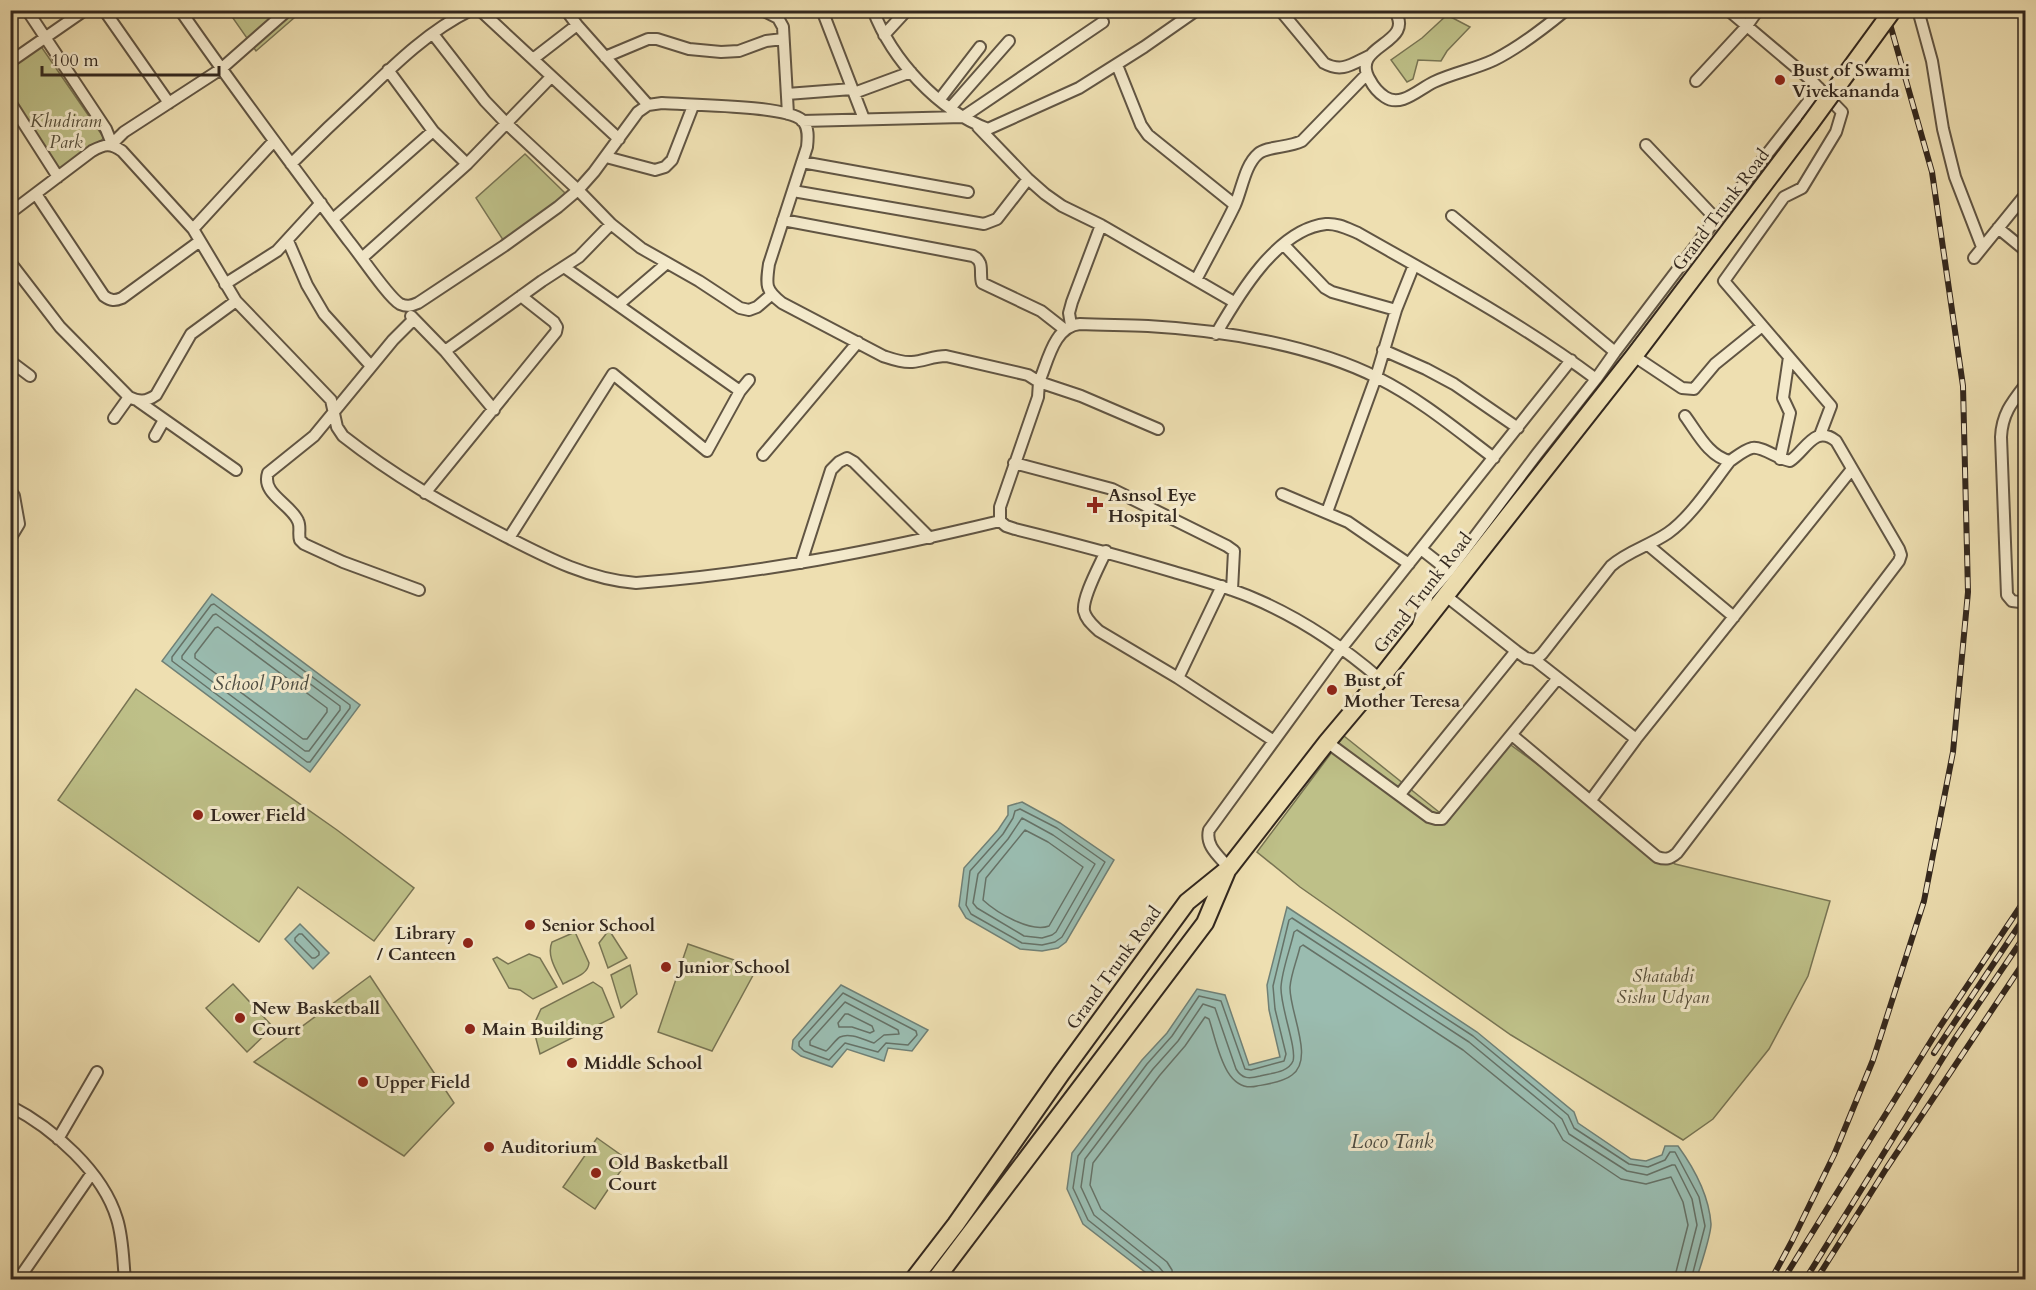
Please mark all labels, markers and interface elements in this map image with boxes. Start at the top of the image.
scale bar [42,39,219,77]
text: 100 m [51,48,99,73]
place label: Bust of Swami Vivekananda [1792,58,1911,104]
marker: Bust of Swami Vivekananda [1773,73,1787,87]
park label: Khudiram Park [30,109,102,155]
street label: Grand Trunk Road [1667,143,1776,276]
place label: Asnsol Eye Hospital [1108,483,1197,529]
marker: Asnsol Eye Hospital [1086,496,1104,514]
street label: Grand Trunk Road [1368,527,1478,659]
place label: Bust of Mother Teresa [1344,668,1460,714]
water label: School Pond [213,670,310,697]
marker: Bust of Mother Teresa [1325,683,1339,697]
place label: Lower Field [210,803,307,828]
marker: Lower Field [191,808,205,822]
street label: Grand Trunk Road [1061,901,1168,1035]
place label: Senior School [542,913,655,938]
marker: Senior School [523,918,537,932]
place label: Library / Canteen [377,921,457,967]
marker: Library / Canteen [461,936,475,950]
place label: Junior School [675,955,790,980]
marker: Junior School [659,960,673,974]
park label: Shatabdi Sishu Udyan [1617,964,1709,1010]
place label: New Basketball Court [252,996,380,1042]
marker: New Basketball Court [233,1011,247,1025]
place label: Main Building [482,1017,603,1042]
marker: Main Building [463,1022,477,1036]
place label: Middle School [584,1051,702,1076]
marker: Middle School [565,1056,579,1070]
place label: Upper Field [375,1070,471,1095]
marker: Upper Field [356,1075,370,1089]
water label: Loco Tank [1351,1128,1433,1155]
place label: Auditorium [501,1135,598,1160]
marker: Auditorium [482,1140,496,1154]
place label: Old Basketball Court [608,1151,728,1197]
marker: Old Basketball Court [589,1166,603,1180]

